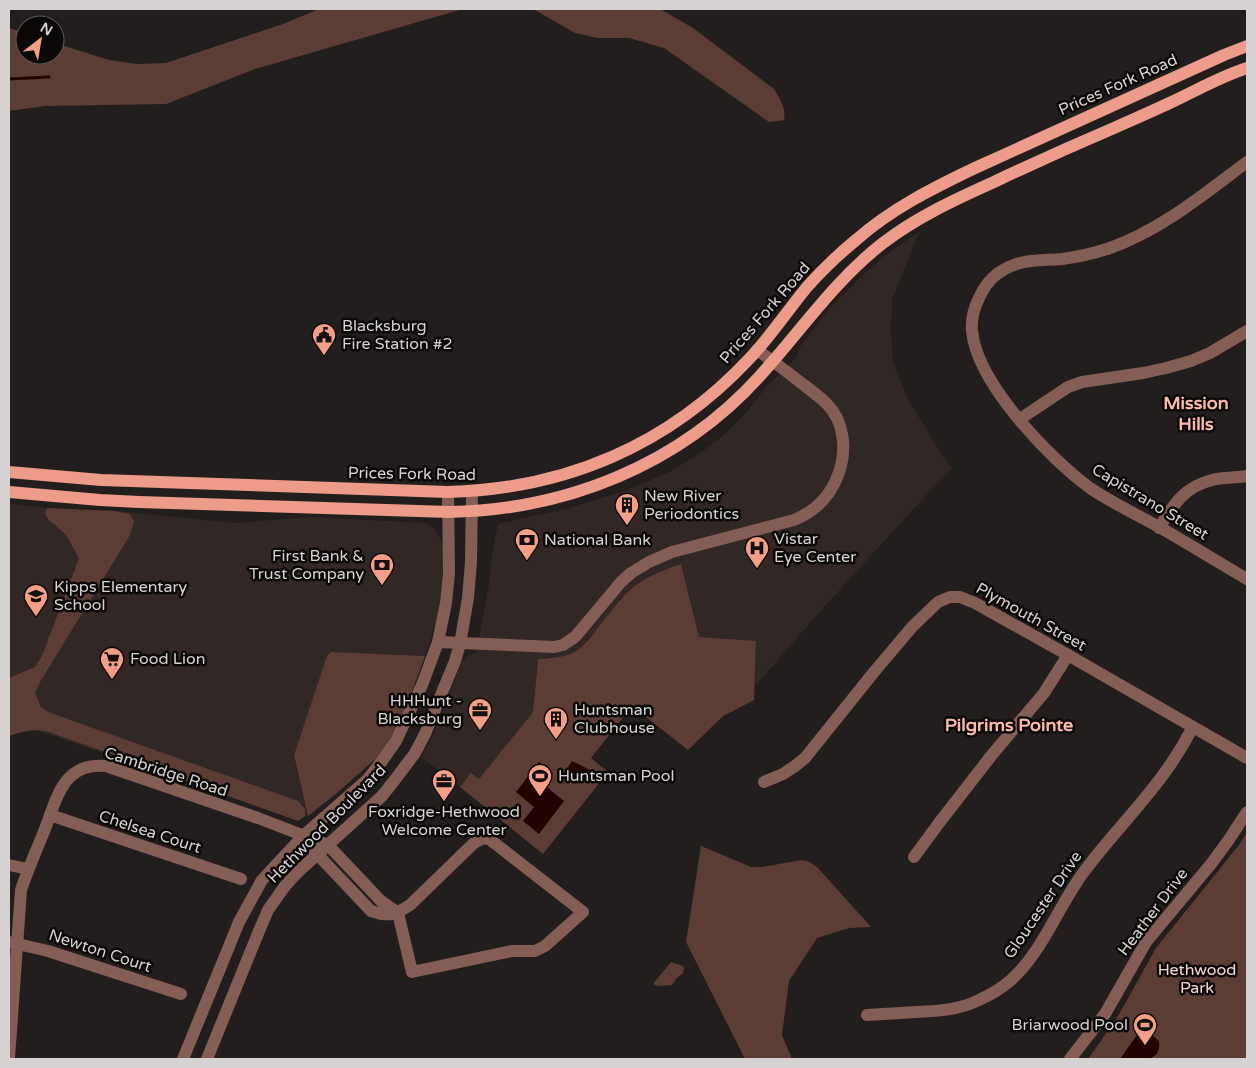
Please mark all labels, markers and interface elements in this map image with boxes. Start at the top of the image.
north arrow [15,15,65,65]
text: N [37,19,56,39]
street label: Prices Fork Road [1055,50,1181,120]
street label: Prices Fork Road [715,258,815,368]
place label: Blacksburg Fire Station #2 [342,316,453,354]
public building icon: Blacksburg Fire Station #2 [311,322,337,356]
district label: Mission Hills [1163,392,1229,435]
street label: Capistrano Street [1088,459,1212,545]
street label: Prices Fork Road [348,463,476,485]
place label: New River Periodontics [644,486,739,524]
building icon: New River Periodontics [614,492,640,526]
bank icon: National Bank [514,527,540,561]
place label: Vistar Eye Center [774,529,857,567]
place label: National Bank [544,530,651,550]
hospital icon: Vistar Eye Center [744,535,770,569]
place label: First Bank & Trust Company [249,546,364,584]
bank icon: First Bank & Trust Company [369,552,395,586]
place label: Kipps Elementary School [54,577,188,615]
street label: Plymouth Street [972,578,1090,656]
school or university icon: Kipps Elementary School [23,583,49,617]
supermarket icon: Food Lion [99,646,125,680]
place label: Food Lion [130,649,205,669]
place label: HHHunt - Blacksburg [377,691,462,729]
office icon: HHHunt - Blacksburg [467,697,493,731]
place label: Huntsman Clubhouse [574,700,655,738]
building icon: Huntsman Clubhouse [543,706,569,740]
district label: Pilgrims Pointe [945,714,1073,736]
street label: Cambridge Road [102,743,230,801]
street label: Hethwood Boulevard [263,760,391,888]
sports icon: Huntsman Pool [527,763,553,797]
place label: Huntsman Pool [558,766,675,786]
office icon: Foxridge-Hethwood Welcome Center [431,768,457,802]
place label: Foxridge-Hethwood Welcome Center [368,802,520,840]
street label: Chelsea Court [96,806,204,858]
street label: Gloucester Drive [1000,847,1086,963]
street label: Heather Drive [1114,864,1192,960]
street label: Newton Court [46,925,154,977]
park label: Hethwood Park [1158,960,1236,998]
sports icon: Briarwood Pool [1132,1012,1158,1046]
place label: Briarwood Pool [1012,1015,1128,1035]

